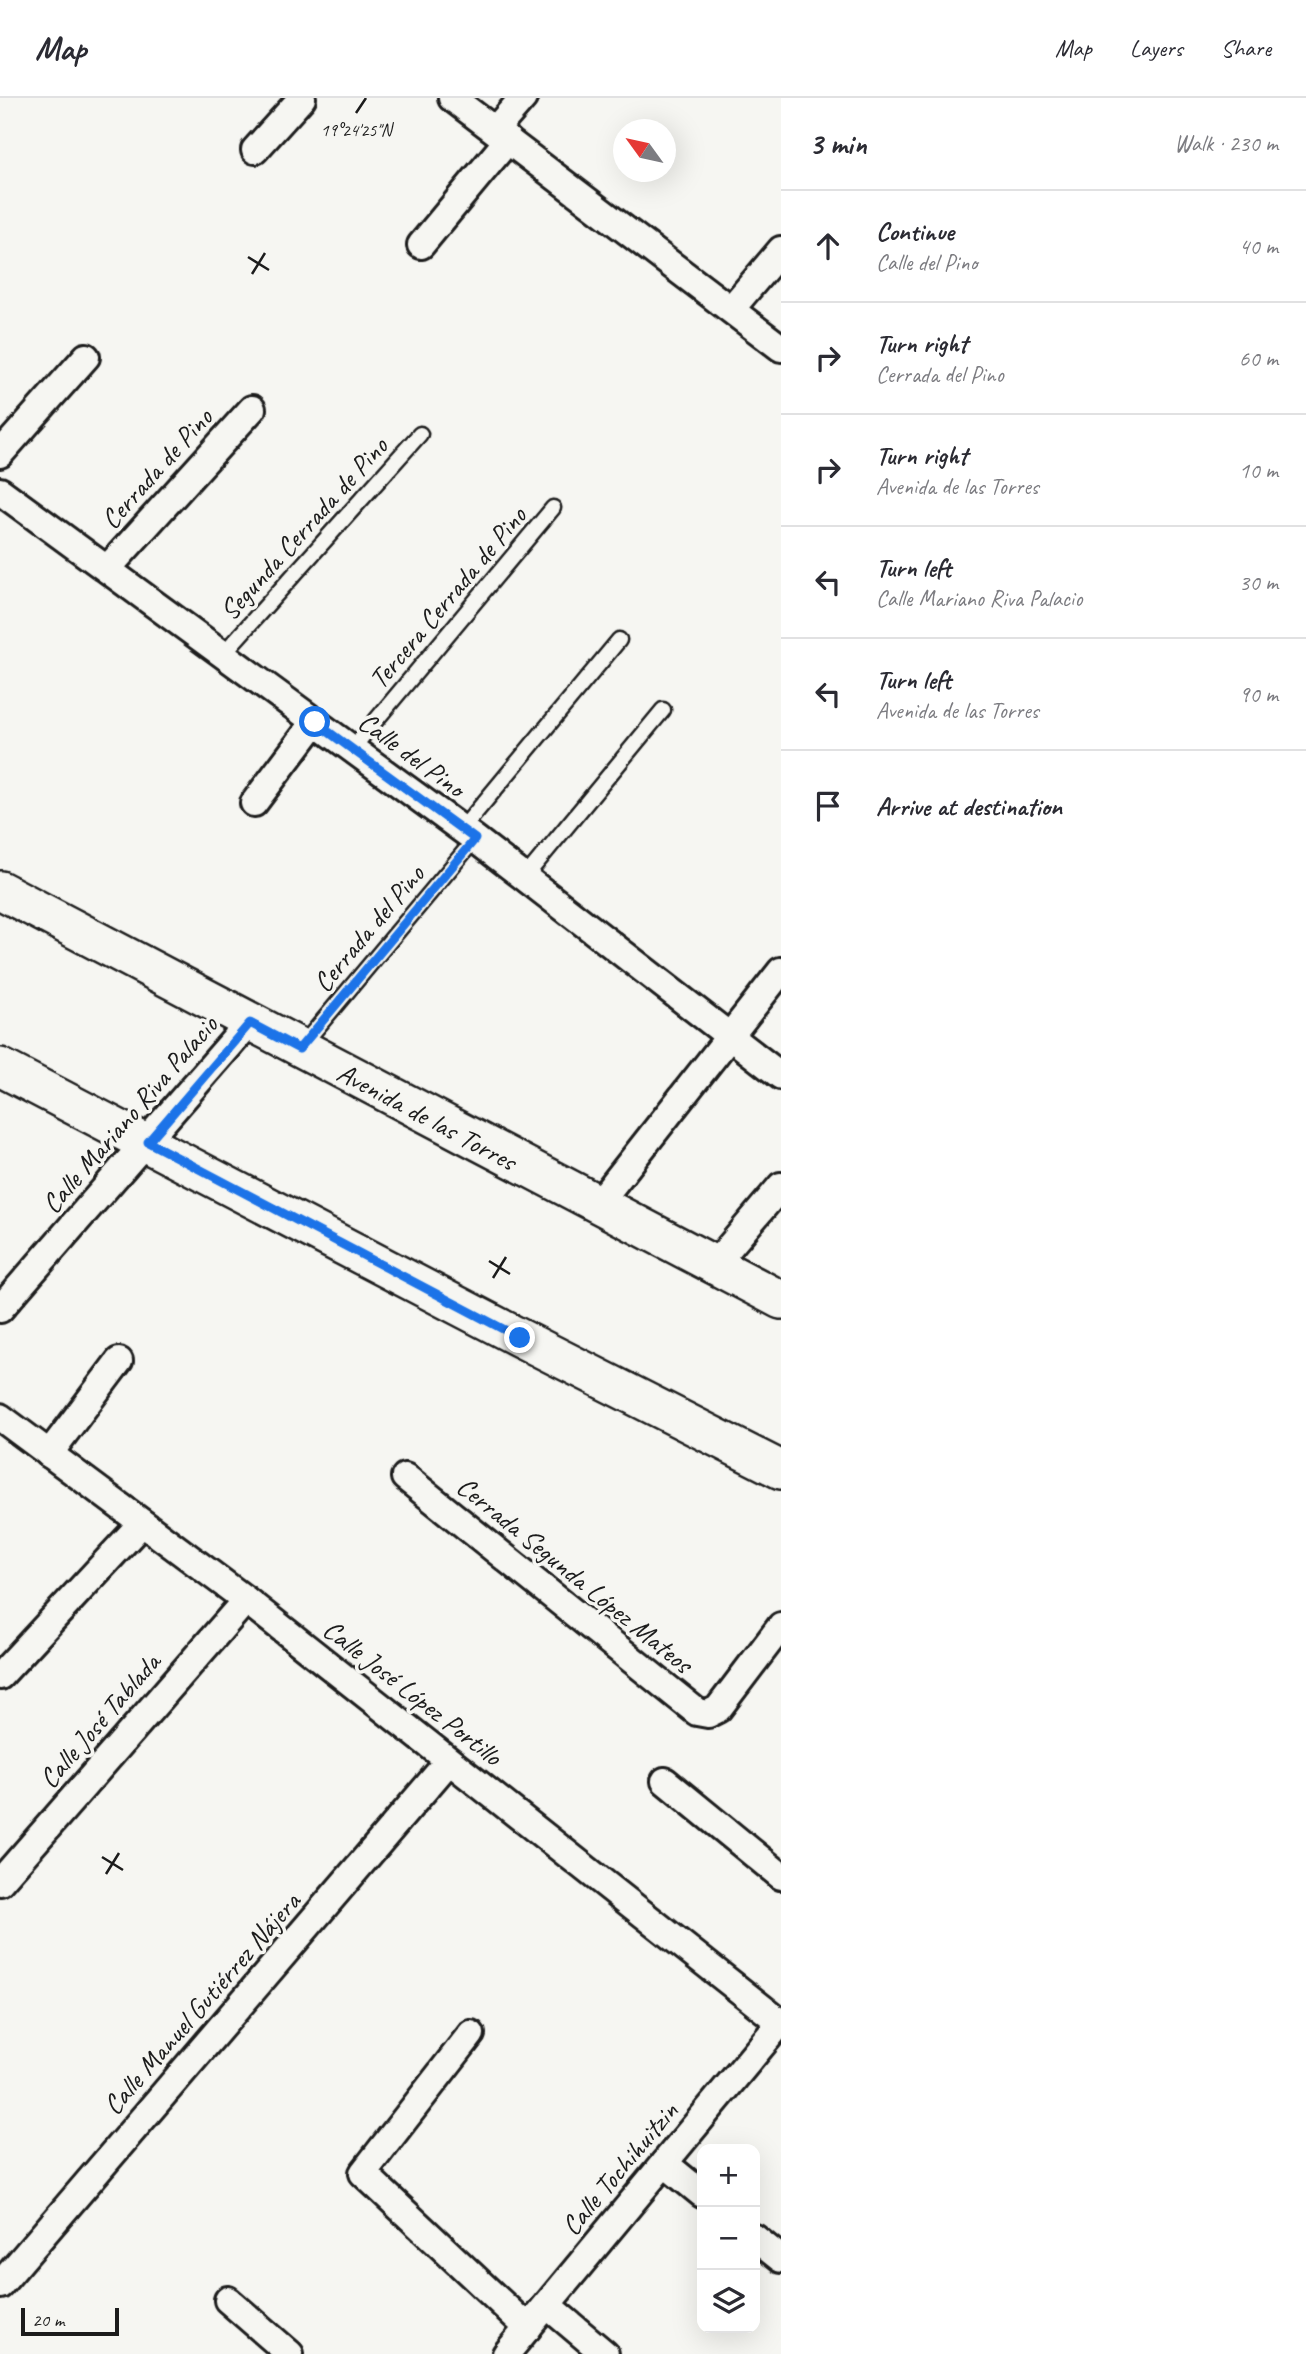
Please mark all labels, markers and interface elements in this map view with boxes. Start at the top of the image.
text: Map [35,27,86,69]
text: Map [1055,33,1092,63]
text: Layers [1130,33,1183,63]
text: Share [1221,33,1271,63]
text: 19°24'25"N [321,119,395,141]
north arrow [613,119,676,182]
text: 3 min [809,125,866,163]
text: Walk · 230 m [1174,129,1278,158]
text: Continue [876,215,954,248]
icon: ahead [809,227,847,265]
text: 40 m [1239,232,1278,261]
text: Calle del Pino [876,248,977,277]
text: Turn right [876,327,967,360]
icon: right [809,339,847,377]
text: 60 m [1239,344,1278,373]
text: Cerrada del Pino [876,360,1004,389]
street label: Cerrada de Pino [93,399,221,536]
street label: Segunda Cerrada de Pino [212,428,396,627]
text: Turn right [876,439,967,472]
icon: right [809,451,847,489]
text: 10 m [1239,456,1278,485]
text: Avenida de las Torres [876,472,1039,501]
street label: Tercera Cerrada de Pino [361,497,535,696]
text: Turn left [876,551,951,584]
icon: left [809,563,847,601]
text: 30 m [1239,568,1278,597]
text: Calle Mariano Riva Palacio [876,584,1082,613]
text: Turn left [876,663,951,696]
icon: left [809,675,847,713]
text: 90 m [1239,680,1278,709]
text: Avenida de las Torres [876,696,1039,725]
street label: Calle del Pino [352,704,474,807]
route start [299,706,330,737]
icon: arrive [809,787,847,825]
text: Arrive at destination [876,790,1062,823]
street label: Cerrada del Pino [305,856,433,999]
street label: Calle Mariano Riva Palacio [34,1006,226,1221]
street label: Avenida de las Torres [331,1055,524,1179]
route end [504,1322,535,1353]
street label: Cerrada Segunda López Mateos [450,1468,702,1682]
street label: Calle José López Portillo [316,1612,511,1775]
street label: Calle José Tablada [31,1644,169,1795]
street label: Calle Manuel Gutiérrez Nájera [95,1884,309,2122]
street label: Calle Tochihuitzin [553,2094,686,2242]
map controls [697,2144,760,2333]
button: + [697,2144,760,2207]
button: − [697,2207,760,2270]
button: layers [697,2270,760,2333]
scale bar [21,2305,119,2337]
text: 20 m [32,2308,64,2332]

